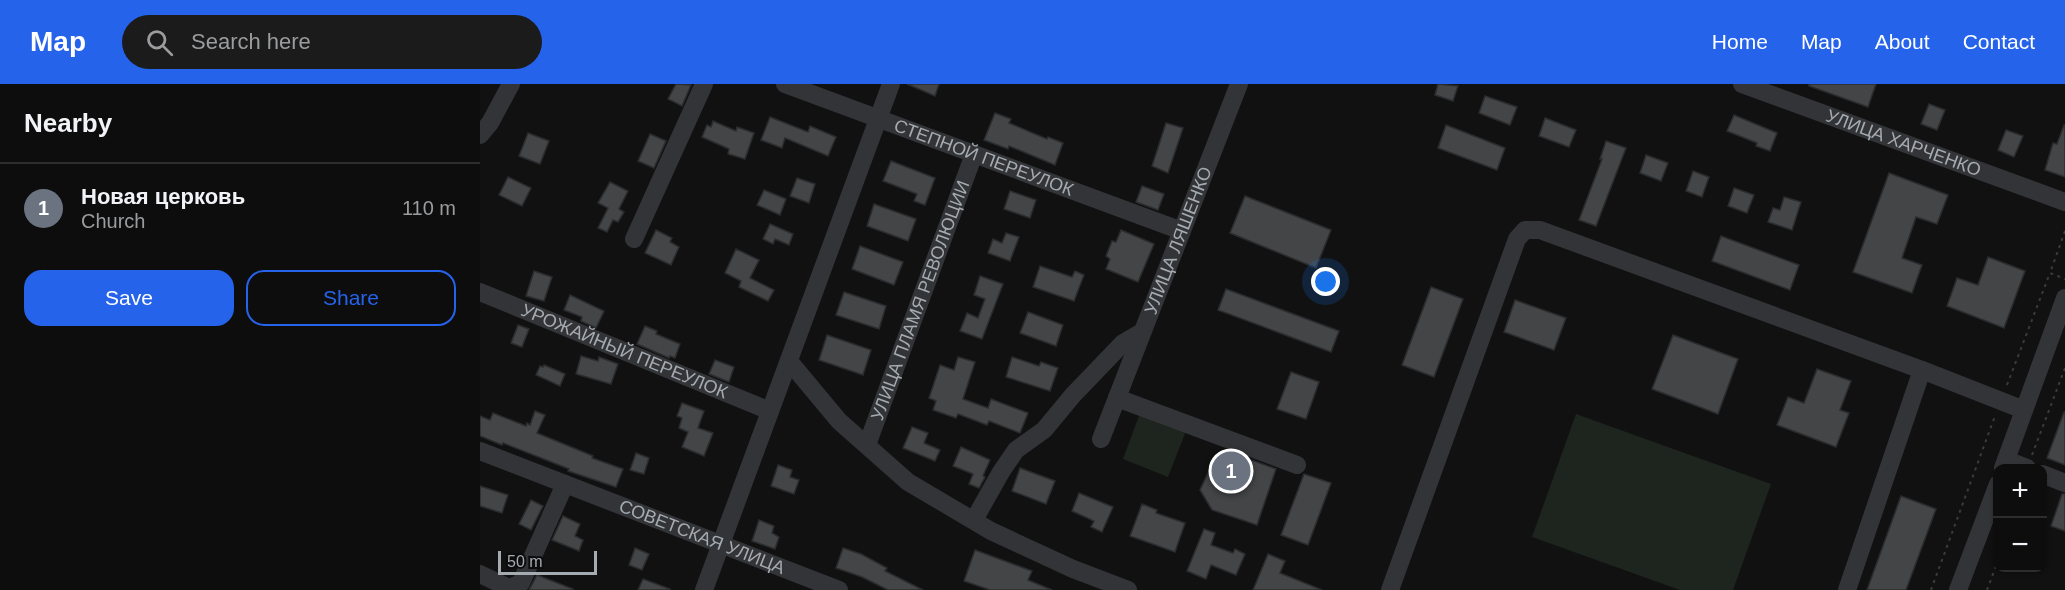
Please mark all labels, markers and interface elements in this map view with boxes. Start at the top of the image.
search box [122,15,542,69]
text: Map [30,26,86,57]
icon: search [143,26,176,59]
text: Search here [191,29,311,54]
text: Home [1712,30,1768,53]
text: Map [1801,30,1842,53]
text: About [1875,30,1930,53]
text: Contact [1963,30,2035,53]
street label: УЛИЦА ХАРЧЕНКО [1823,106,1984,180]
text: Nearby [24,108,112,138]
street label: СТЕПНОЙ ПЕРЕУЛОК [891,115,1077,200]
street label: УЛИЦА ЛЯШЕНКО [1140,164,1216,317]
street label: УЛИЦА ПЛАМЯ РЕВОЛЮЦИИ [867,178,973,423]
text: Новая церковь [81,184,245,209]
text: 1 [38,197,49,219]
text: 110 m [402,197,456,219]
text: Church [81,210,145,232]
your location [1311,267,1340,296]
button: Save [24,270,234,326]
button: Share [246,270,456,326]
street label: УРОЖАЙНЫЙ ПЕРЕУЛОК [518,300,731,403]
pin: 1 [1212,448,1251,494]
map controls [1993,464,2047,572]
button: + [1993,464,2047,518]
street label: СОВЕТСКАЯ УЛИЦА [616,496,788,578]
button: − [1993,518,2047,572]
scale bar [498,548,597,576]
text: 50 m [507,553,543,570]

